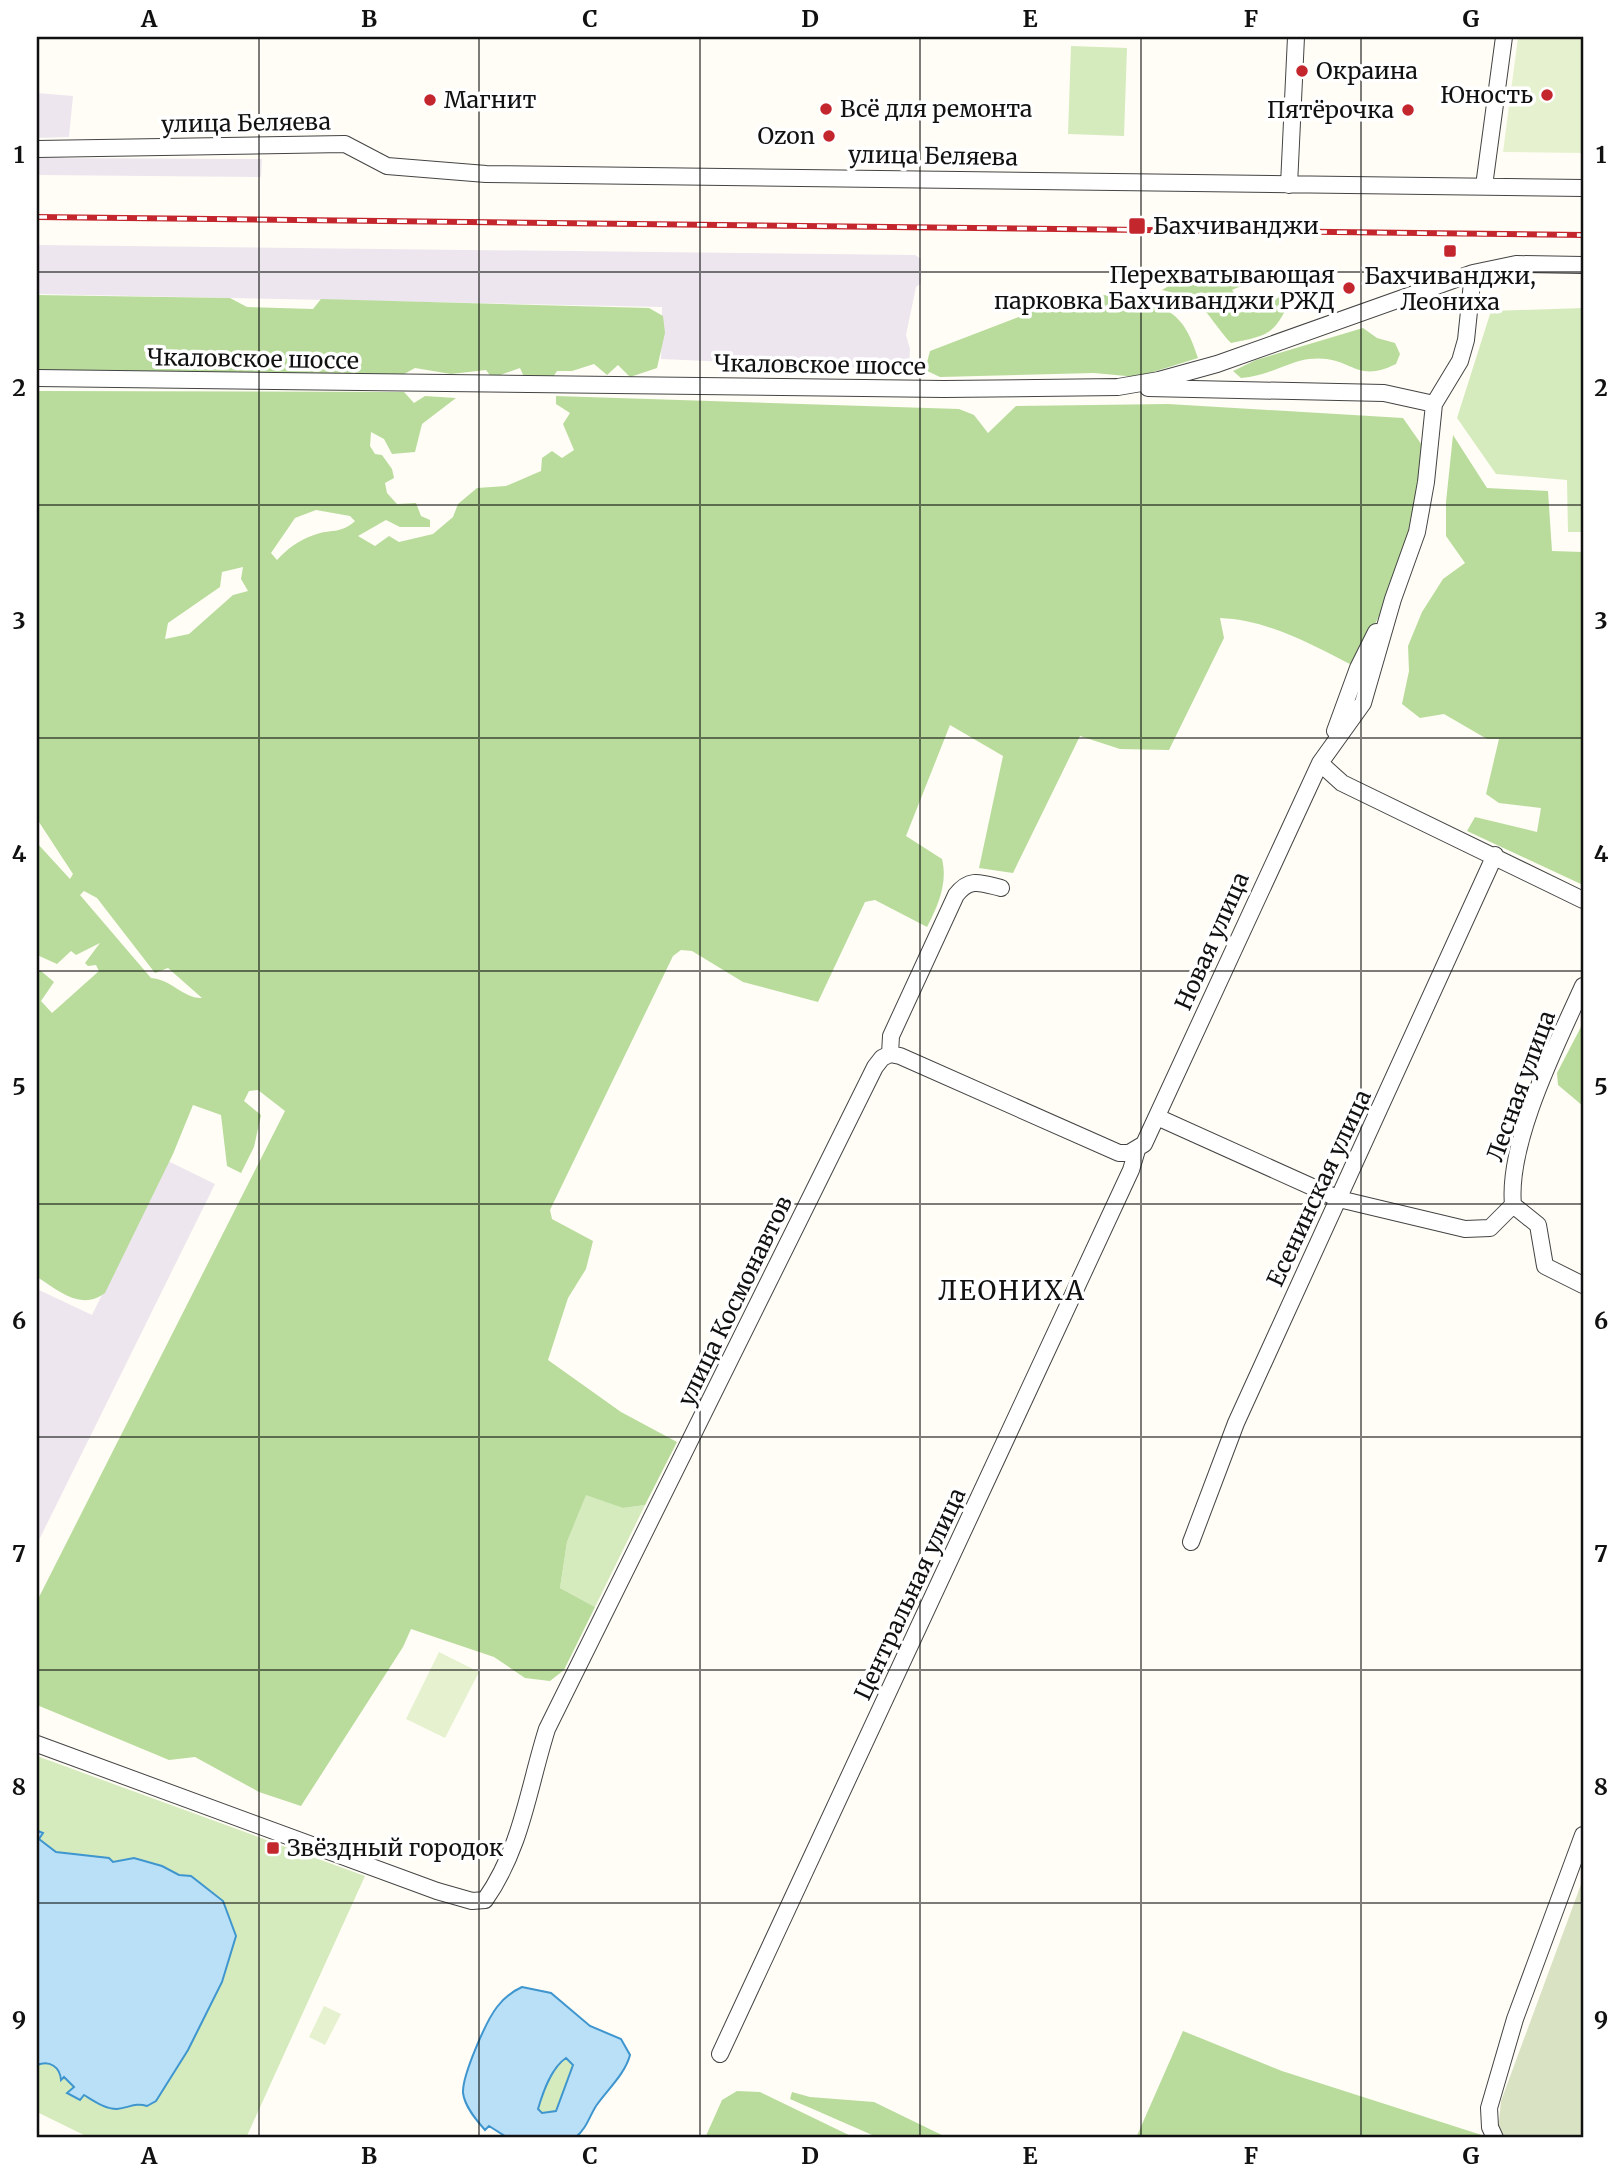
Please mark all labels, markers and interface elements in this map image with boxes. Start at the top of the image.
text: A [140,4,158,33]
text: B [361,4,377,33]
text: C [582,4,598,33]
text: D [801,4,819,33]
text: E [1022,4,1038,33]
text: F [1244,4,1258,33]
text: G [1463,4,1480,33]
place label: Окраина [1316,56,1418,85]
marker: Окраина [1294,63,1310,79]
place label: Юность [1440,80,1533,109]
place label: Магнит [444,85,536,114]
marker: Юность [1539,87,1555,103]
marker: Магнит [422,92,438,108]
place label: Всё для ремонта [840,94,1032,123]
place label: Пятёрочка [1267,95,1394,124]
marker: Всё для ремонта [818,101,834,117]
marker: Пятёрочка [1400,102,1416,118]
street label: улица Беляева [161,107,331,138]
place label: Ozon [757,121,815,150]
marker: Ozon [821,128,837,144]
text: 1 [14,140,25,169]
street label: улица Беляева [848,140,1018,171]
text: 1 [1596,140,1607,169]
place label: Бахчиванджи [1153,211,1319,240]
marker: Бахчиванджи [1127,216,1147,236]
marker: Бахчиванджи, Леониха [1442,243,1458,259]
place label: Перехватывающая парковка Бахчиванджи РЖД [994,260,1335,315]
place label: Бахчиванджи, Леониха [1364,261,1536,316]
marker: Перехватывающая парковка Бахчиванджи РЖД [1341,280,1357,296]
street label: Чкаловское шоссе [147,342,359,375]
street label: Чкаловское шоссе [714,348,926,381]
text: 2 [12,373,26,402]
text: 2 [1594,373,1608,402]
text: 3 [12,606,26,635]
text: 3 [1594,606,1608,635]
text: 4 [12,839,27,868]
text: 4 [1594,839,1609,868]
street label: Новая улица [1168,867,1255,1014]
street label: Лесная улица [1480,1007,1561,1165]
text: 5 [12,1072,26,1101]
text: 5 [1594,1072,1608,1101]
street label: Есенинская улица [1260,1085,1377,1291]
street label: улица Космонавтов [671,1191,798,1411]
district label: ЛЕОНИХА [938,1274,1086,1307]
text: 6 [12,1306,26,1335]
text: 6 [1594,1306,1608,1335]
street label: Центральная улица [848,1483,971,1704]
text: 7 [12,1539,26,1568]
text: 7 [1594,1539,1608,1568]
text: 8 [12,1772,26,1801]
text: 8 [1594,1772,1608,1801]
place label: Звёздный городок [287,1833,504,1862]
marker: Звёздный городок [265,1840,281,1856]
text: 9 [12,2005,26,2034]
text: 9 [1594,2005,1608,2034]
text: A [140,2141,158,2170]
text: B [361,2141,377,2170]
text: C [582,2141,598,2170]
text: D [801,2141,819,2170]
text: E [1022,2141,1038,2170]
text: F [1244,2141,1258,2170]
text: G [1463,2141,1480,2170]

